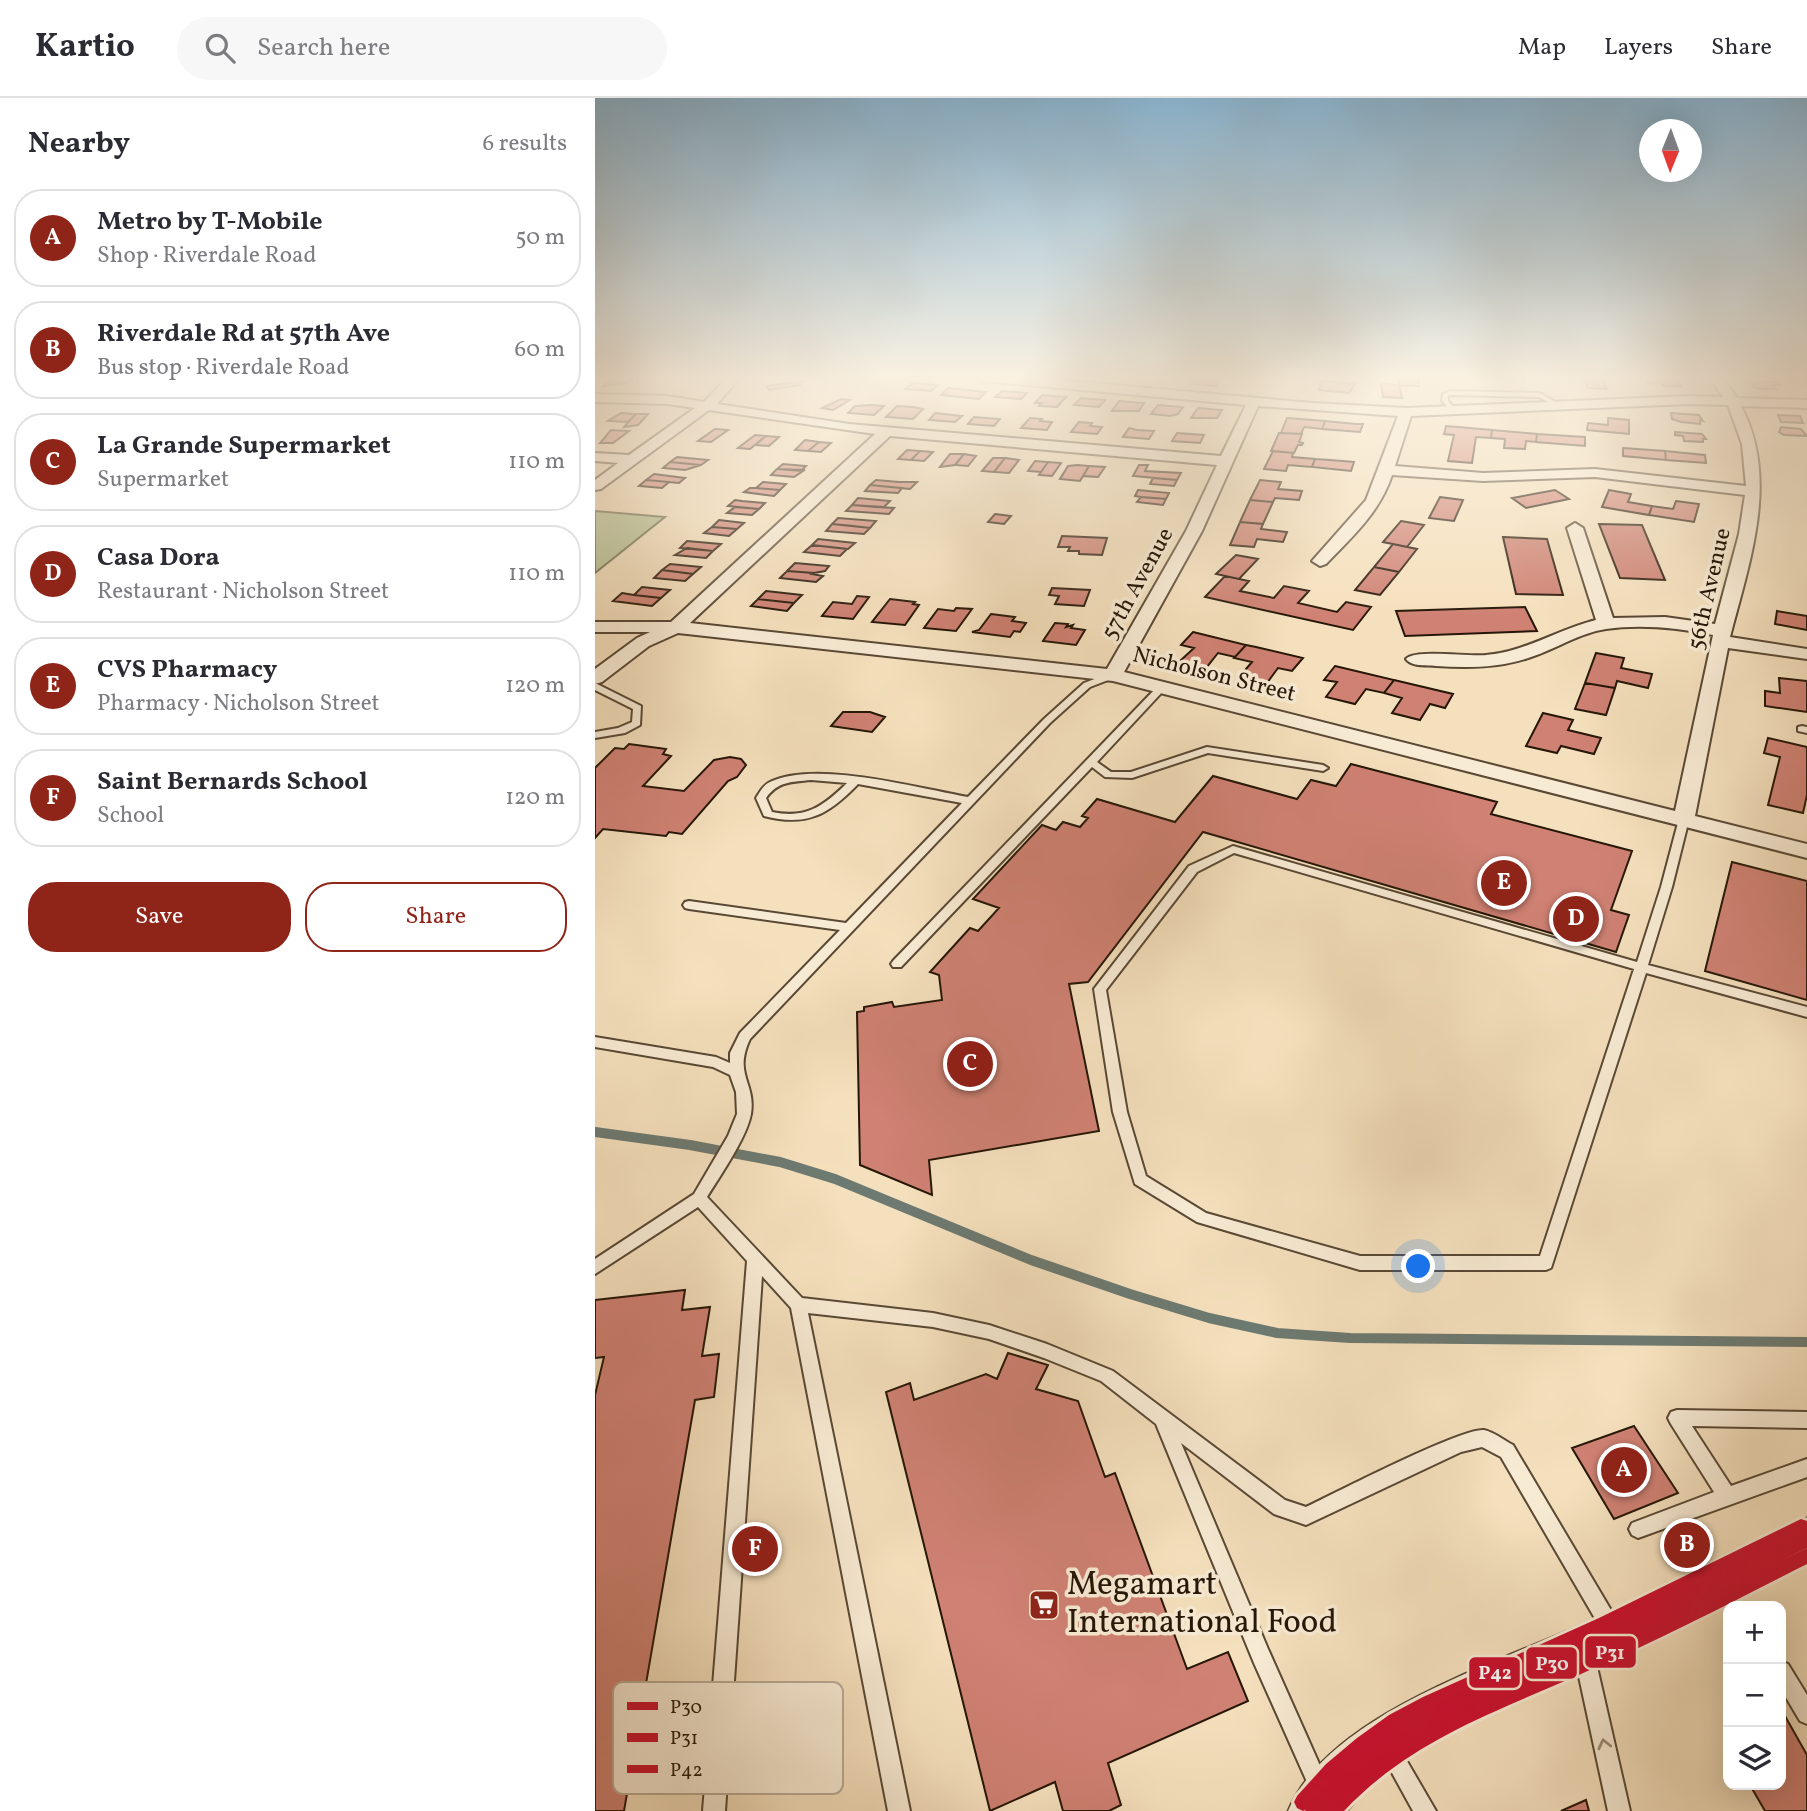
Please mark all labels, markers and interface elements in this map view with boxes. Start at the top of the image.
search box [177,17,667,80]
text: Kartio [35,25,135,71]
icon: search [201,29,239,67]
text: Search here [257,30,390,66]
text: Map [1518,31,1566,65]
text: Layers [1604,31,1673,65]
text: Share [1711,31,1772,65]
north arrow [1639,119,1702,182]
text: Nearby [28,123,130,165]
text: 6 results [483,128,567,160]
text: Metro by T-Mobile [97,204,323,240]
text: A [45,222,61,254]
text: 50 m [516,222,565,254]
text: Shop · Riverdale Road [97,240,316,272]
text: Riverdale Rd at 57th Ave [97,316,390,352]
text: B [45,334,61,366]
text: 60 m [515,334,565,366]
text: Bus stop · Riverdale Road [97,352,349,384]
text: La Grande Supermarket [97,428,391,464]
text: C [46,446,60,478]
text: 110 m [508,446,565,478]
text: Supermarket [97,464,229,496]
street label: 57th Avenue [1094,522,1182,646]
street label: 56th Avenue [1680,525,1740,653]
text: Casa Dora [97,540,220,576]
text: D [45,558,61,590]
text: 110 m [508,558,565,590]
text: Restaurant · Nicholson Street [97,576,389,608]
street label: Nicholson Street [1129,639,1299,711]
text: CVS Pharmacy [97,652,277,688]
text: E [46,670,60,702]
text: 120 m [505,670,565,702]
text: Pharmacy · Nicholson Street [97,688,380,720]
text: Saint Bernards School [97,764,368,800]
text: F [46,782,60,814]
text: 120 m [505,782,565,814]
text: School [97,800,164,832]
pin: E [1481,857,1527,909]
button: Save [28,882,291,952]
button: Share [305,882,567,952]
pin: D [1553,893,1599,945]
pin: C [947,1038,993,1090]
your location [1401,1249,1435,1283]
pin: A [1601,1444,1647,1496]
pin: B [1664,1519,1710,1571]
pin: F [732,1523,778,1575]
place label: Megamart International Food [1067,1563,1337,1647]
supermarket icon: Megamart International Food [1027,1588,1061,1622]
map controls [1723,1601,1786,1790]
button: + [1723,1601,1786,1664]
line badge: P31 [1584,1635,1637,1669]
text: P31 [1595,1641,1625,1667]
line badge: P30 [1525,1646,1578,1680]
text: P30 [1535,1652,1569,1678]
line badge: P42 [1468,1656,1521,1689]
text: P42 [1478,1661,1512,1687]
button: − [1723,1664,1786,1727]
legend [613,1682,843,1794]
text: P30 [670,1695,702,1721]
text: P31 [670,1726,698,1752]
button: layers [1723,1727,1786,1790]
one-way arrow [1598,1738,1613,1750]
text: P42 [670,1758,703,1784]

